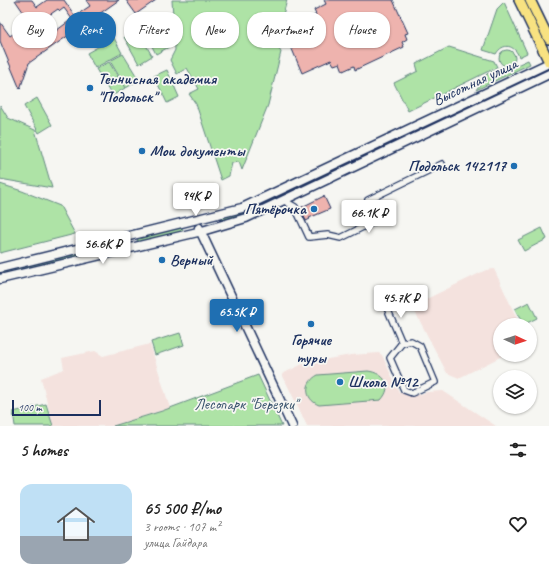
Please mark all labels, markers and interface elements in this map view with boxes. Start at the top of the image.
chip: Buy [12,12,57,48]
chip: Rent [65,12,116,48]
chip: Filters [124,12,183,48]
chip: New [191,12,239,48]
chip: Apartment [247,12,326,48]
chip: House [334,12,390,48]
street label: Высотная улица [430,53,522,110]
place label: Теннисная академия "Подольск" [98,69,218,107]
marker: Теннисная академия "Подольск" [85,83,95,93]
place label: Мои документы [150,141,246,161]
marker: Мои документы [137,146,147,156]
place label: Подольск 142117 [408,156,508,176]
marker: Подольск 142117 [509,161,519,171]
pin: 94K ₽ [168,183,224,217]
text: 94K ₽ [182,188,210,204]
place label: Пятёрочка [245,199,307,219]
pin: 66.1K ₽ [332,200,406,234]
marker: Пятёрочка [309,204,319,214]
text: 66.1K ₽ [350,205,388,221]
pin: 56.6K ₽ [66,231,140,265]
text: 56.6K ₽ [85,236,121,252]
place label: Верный [170,250,214,270]
marker: Верный [157,255,167,265]
pin: 45.7K ₽ [364,285,438,319]
text: 45.7K ₽ [383,290,419,306]
pin: 65.5K ₽ [200,299,274,333]
text: 65.5K ₽ [219,304,255,320]
north arrow [493,318,537,362]
map controls [493,318,537,414]
marker: Горячие туры [306,319,316,329]
place label: Горячие туры [291,330,333,368]
button: layers [493,370,537,414]
place label: Школа №12 [348,372,419,392]
marker: Школа №12 [335,377,345,387]
park label: Лесопарк "Березки" [194,394,301,414]
scale bar [12,398,101,417]
text: 100 m [18,400,42,414]
icon: filters [507,439,529,461]
text: 5 homes [20,440,68,461]
text: 65 500 ₽/mo [144,498,221,519]
icon: home [52,500,100,548]
icon: heart [507,513,529,535]
text: 3 rooms · 107 m² [144,519,220,535]
text: улица Гайдара [144,535,207,551]

